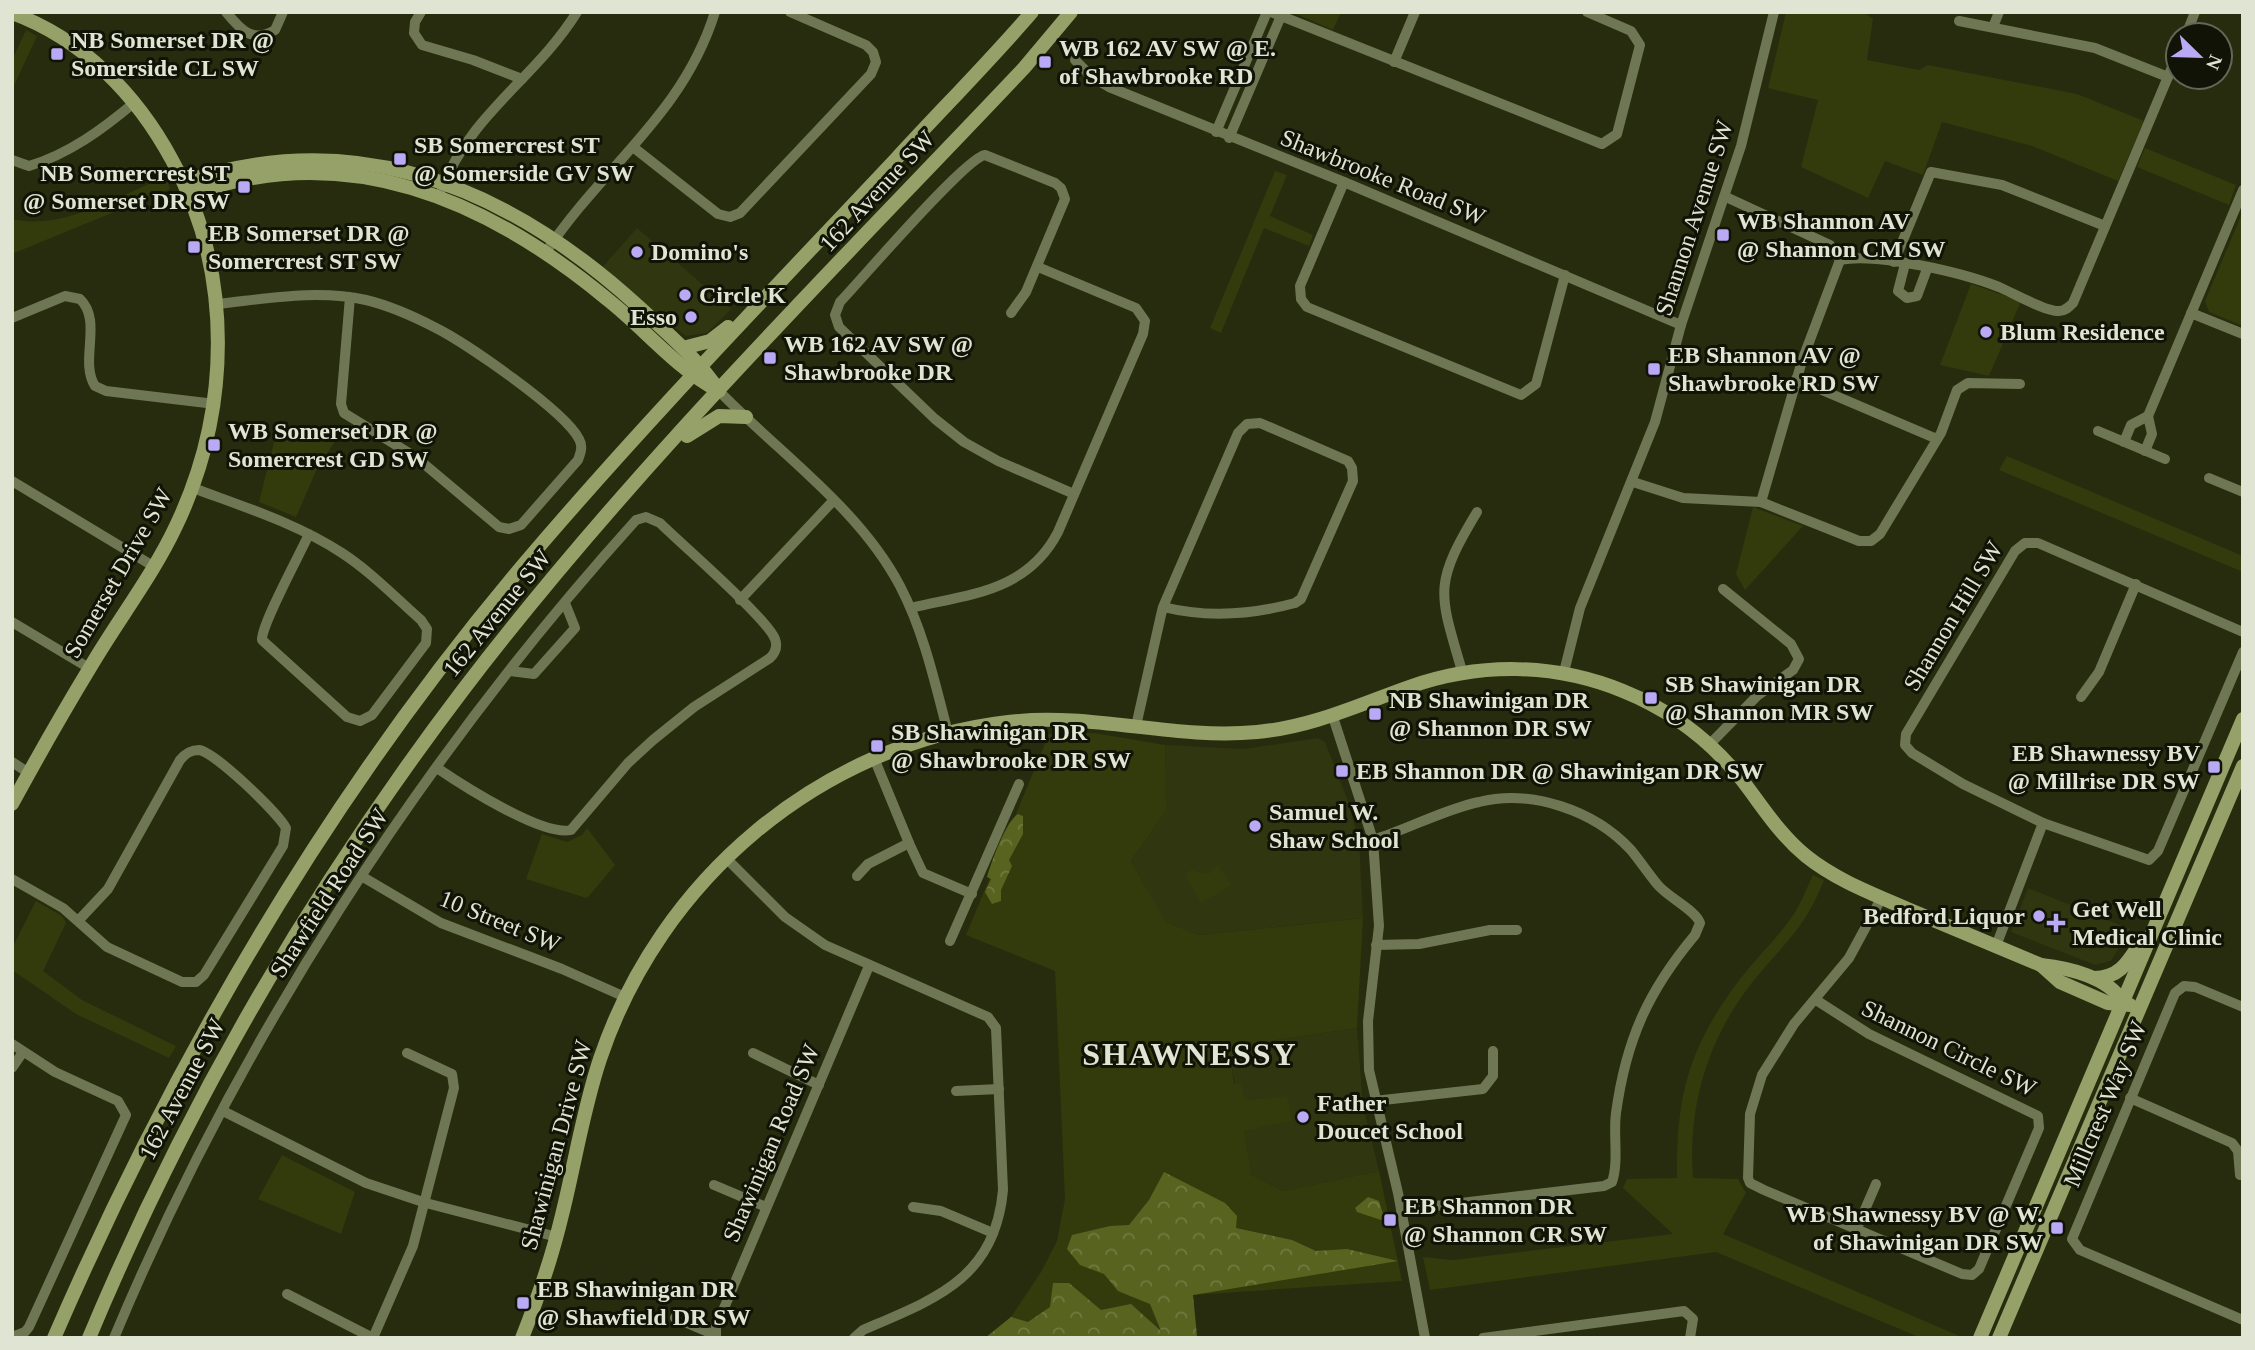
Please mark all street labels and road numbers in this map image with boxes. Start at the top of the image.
street label: Shannon Avenue SW [1650,117,1738,319]
street label: Shawbrooke Road SW [1277,124,1490,230]
street label: 162 Avenue SW [814,125,940,257]
street label: Somerset Drive SW [59,483,177,663]
street label: Shannon Hill SW [1898,536,2008,695]
street label: 162 Avenue SW [438,544,556,682]
street label: Shawfield Road SW [265,803,393,982]
street label: 10 Street SW [436,885,565,957]
street label: Shannon Circle SW [1858,995,2041,1102]
street label: 162 Avenue SW [134,1014,230,1164]
street label: Millcrest Way SW [2058,1017,2152,1191]
street label: Shawinigan Drive SW [515,1037,597,1253]
street label: Shawinigan Road SW [718,1040,825,1246]

